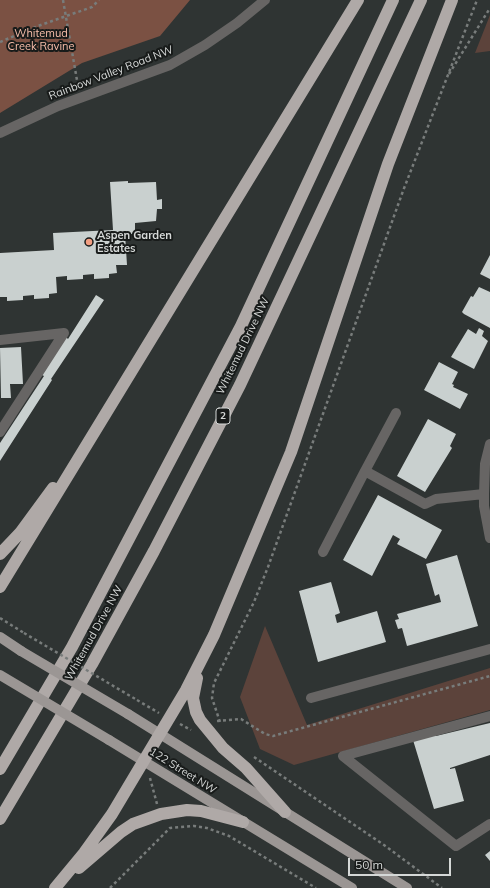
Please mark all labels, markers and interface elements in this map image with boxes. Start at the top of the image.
park label: Whitemud Creek Ravine [8,27,74,53]
street label: Rainbow Valley Road NW [47,43,175,103]
place label: Aspen Garden Estates [97,229,172,255]
marker: Aspen Garden Estates [84,237,94,247]
street label: Whitemud Drive NW [214,295,272,397]
road number: 2 [216,408,230,424]
street label: Whitemud Drive NW [62,583,126,683]
street label: 122 Street NW [147,745,219,797]
scale bar [350,850,453,876]
text: 50 m [355,857,383,872]

